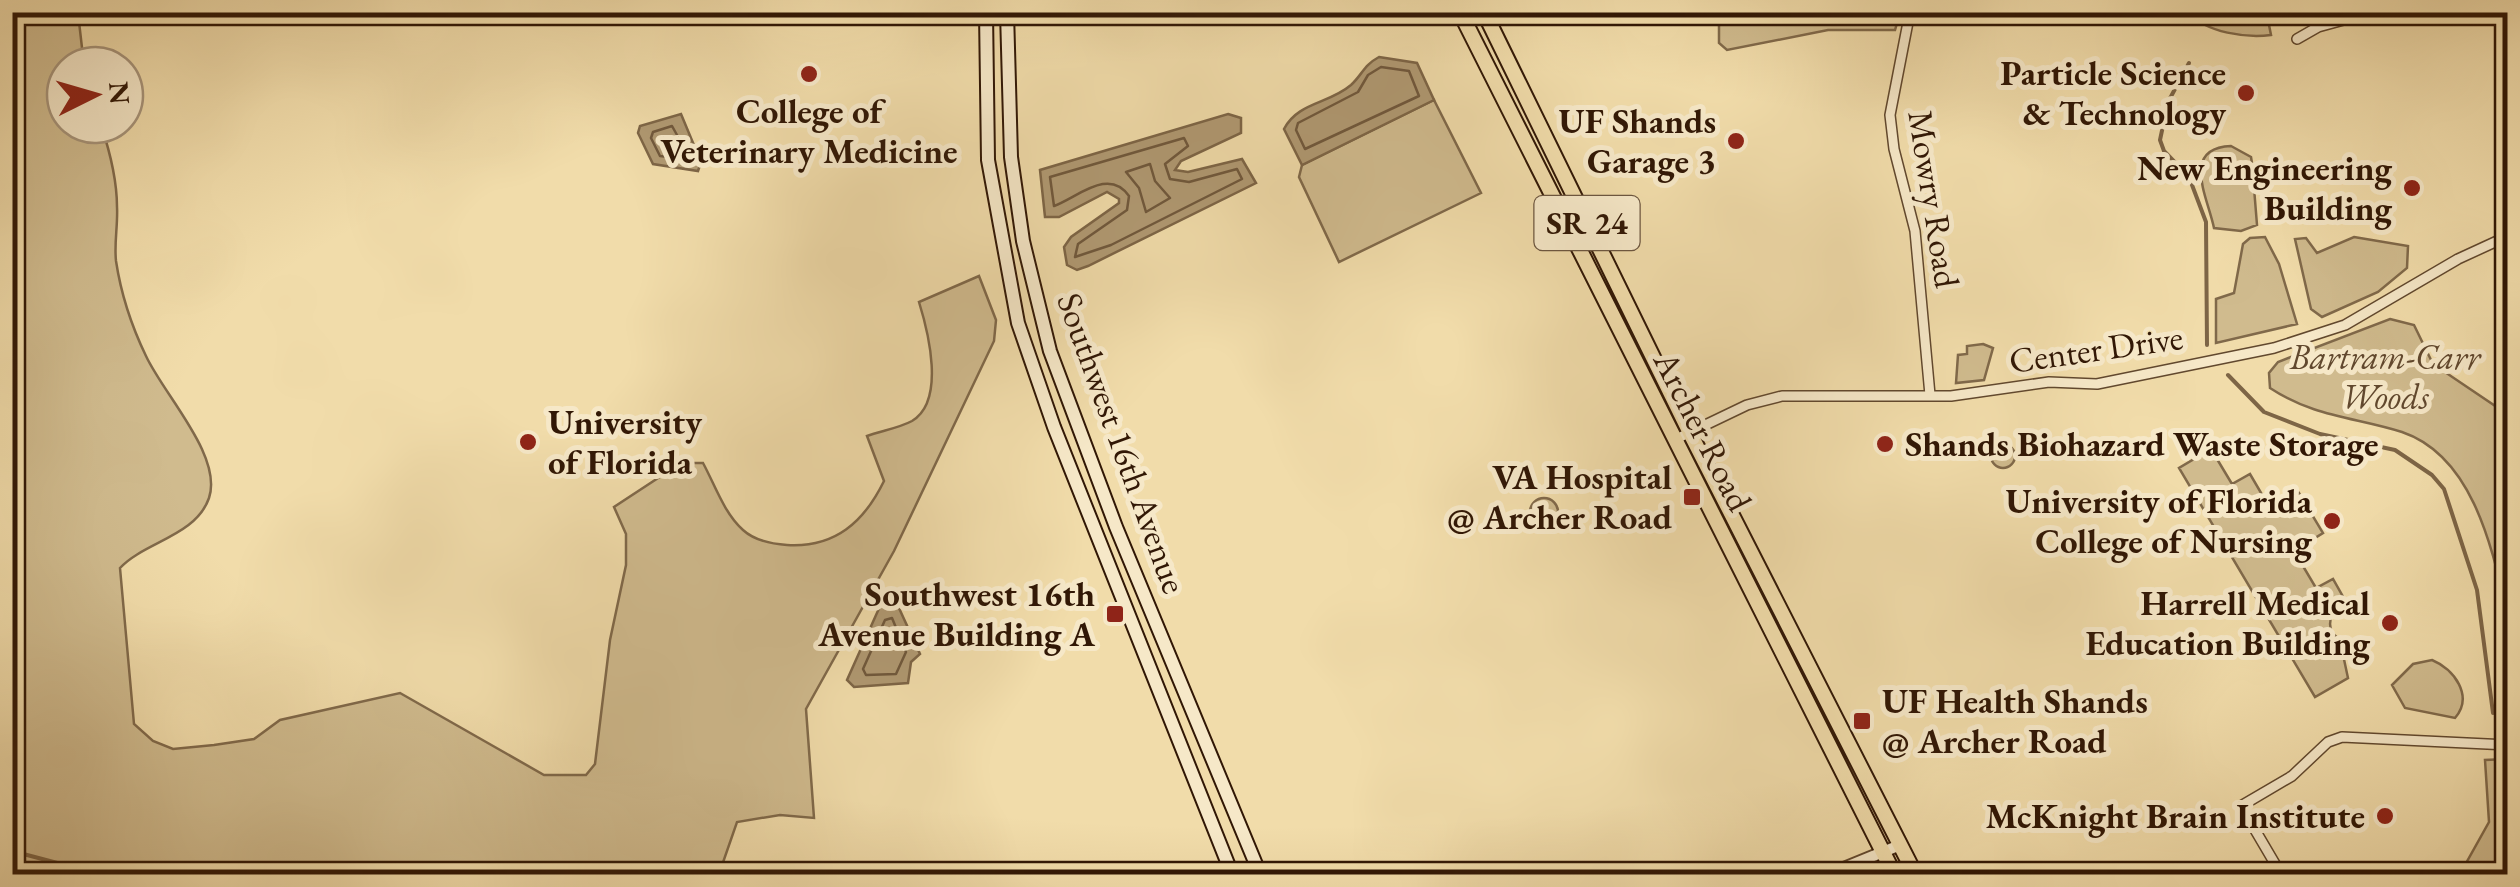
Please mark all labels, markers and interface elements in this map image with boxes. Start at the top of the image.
north arrow [45,45,145,145]
place label: Particle Science & Technology [2000,50,2227,135]
marker: College of Veterinary Medicine [798,63,820,85]
text: N [101,80,139,106]
marker: Particle Science & Technology [2235,82,2257,104]
place label: College of Veterinary Medicine [660,88,958,173]
place label: UF Shands Garage 3 [1559,98,1716,183]
street label: Mowry Road [1898,107,1971,291]
marker: UF Shands Garage 3 [1725,130,1747,152]
place label: New Engineering Building [2137,145,2392,230]
marker: New Engineering Building [2401,177,2423,199]
road number: SR 24 [1534,196,1640,250]
street label: Southwest 16th Avenue [1047,287,1198,599]
street label: Center Drive [2006,314,2186,383]
park label: Bartram-Carr Woods [2289,334,2482,419]
street label: Archer Road [1643,342,1763,519]
place label: University of Florida [548,399,703,484]
place label: Shands Biohazard Waste Storage [1905,421,2379,466]
marker: University of Florida [517,431,539,453]
marker: Shands Biohazard Waste Storage [1874,433,1896,455]
place label: VA Hospital @ Archer Road [1447,454,1673,539]
place label: University of Florida College of Nursing [2006,478,2313,563]
marker: VA Hospital @ Archer Road [1681,486,1703,508]
marker: University of Florida College of Nursing [2321,510,2343,532]
place label: Southwest 16th Avenue Building A [817,571,1096,656]
place label: Harrell Medical Education Building [2085,580,2370,665]
marker: Southwest 16th Avenue Building A [1104,603,1126,625]
marker: Harrell Medical Education Building [2379,612,2401,634]
place label: UF Health Shands @ Archer Road [1882,678,2148,763]
marker: UF Health Shands @ Archer Road [1851,710,1873,732]
place label: McKnight Brain Institute [1986,793,2365,838]
marker: McKnight Brain Institute [2374,805,2396,827]

